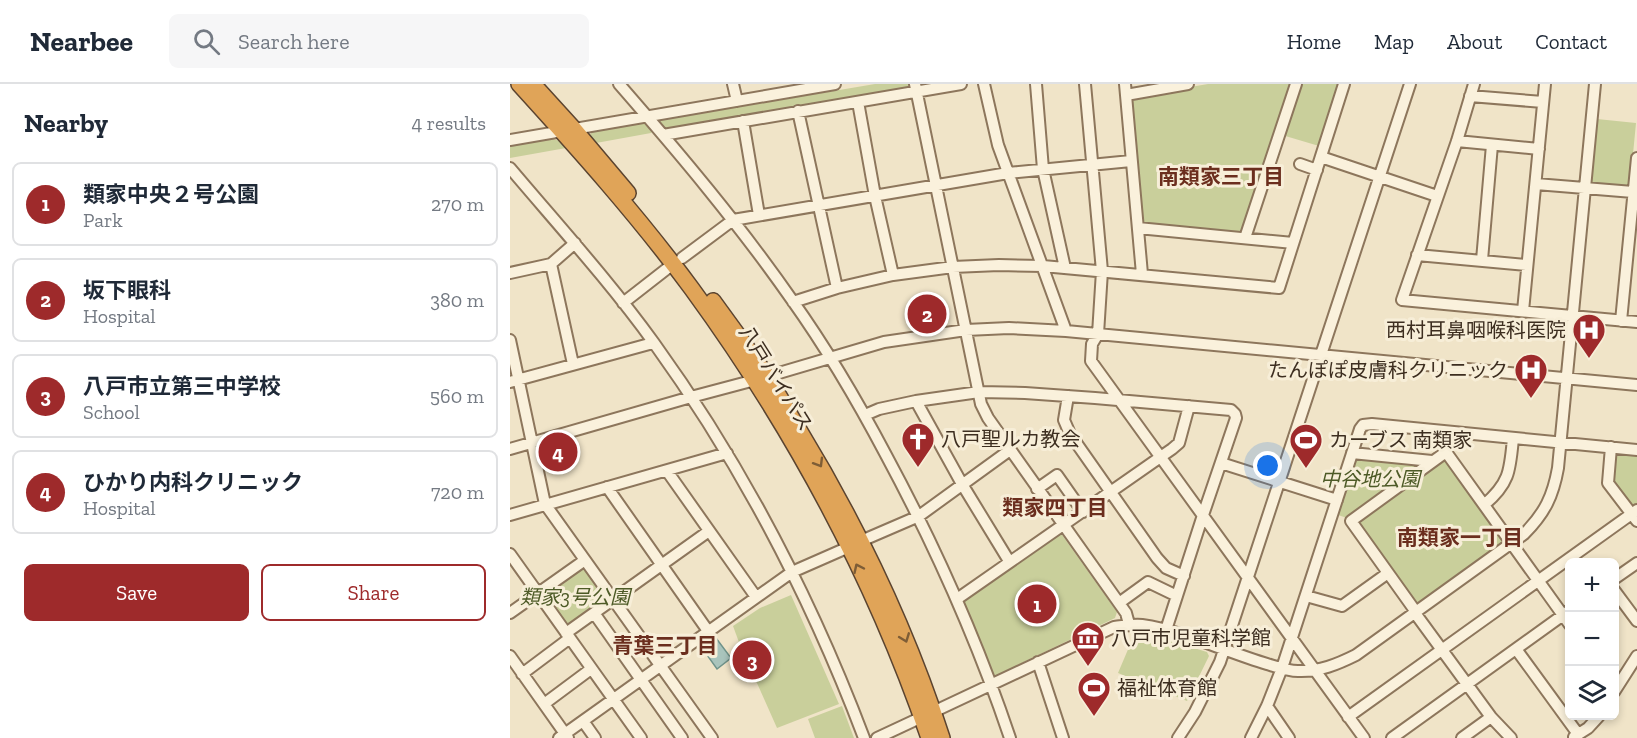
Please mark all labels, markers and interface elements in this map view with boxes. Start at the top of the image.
search box [169,14,589,68]
text: Nearbee [30,25,133,58]
icon: search [190,25,223,58]
text: Search here [238,28,350,55]
text: Home [1287,29,1341,54]
text: Map [1374,29,1414,54]
text: About [1447,29,1502,54]
text: Contact [1535,29,1607,54]
text: Nearby [24,107,108,139]
text: 4 results [411,111,486,135]
district label: 南類家三丁目 [1158,164,1284,189]
text: 類家中央２号公園 [83,181,259,208]
text: 1 [41,192,50,216]
text: 270 m [431,192,484,216]
text: Park [83,208,123,232]
text: 坂下眼科 [83,277,171,304]
text: 2 [40,288,51,312]
text: 380 m [430,288,484,312]
pin: 2 [908,292,946,336]
text: Hospital [83,304,156,328]
hospital icon: 西村耳鼻咽喉科医院 [1571,312,1607,359]
place label: 西村耳鼻咽喉科医院 [1386,318,1566,342]
street label: 八戸バイパス [734,321,818,435]
hospital icon: たんぽぽ皮膚科クリニック [1513,352,1549,399]
place label: たんぽぽ皮膚科クリニック [1268,358,1508,382]
text: 八戸市立第三中学校 [83,373,281,400]
text: 3 [40,384,51,408]
text: 560 m [430,384,484,408]
text: School [83,400,140,424]
church icon: 八戸聖ルカ教会 [900,421,936,468]
sports icon: カーブス 南類家 [1288,422,1324,469]
place label: 八戸聖ルカ教会 [941,427,1080,451]
place label: カーブス 南類家 [1329,428,1472,452]
pin: 4 [538,430,578,475]
your location [1253,451,1282,480]
one-way arrow [812,457,823,467]
park label: 中谷地公園 [1320,467,1423,491]
text: ひかり内科クリニック [83,469,303,496]
text: 4 [40,480,51,504]
text: 720 m [431,480,484,504]
district label: 類家四丁目 [1003,495,1108,520]
text: Hospital [83,496,156,520]
district label: 南類家一丁目 [1397,525,1523,550]
map controls [1565,558,1619,720]
button: + [1565,558,1619,612]
one-way arrow [854,563,866,574]
button: Save [24,564,249,621]
button: Share [261,564,486,621]
pin: 1 [1018,582,1056,626]
park label: 類家3号公園 [520,585,633,609]
button: − [1565,612,1619,666]
museum icon: 八戸市児童科学館 [1070,620,1106,667]
place label: 八戸市児童科学館 [1111,626,1271,650]
one-way arrow [897,632,910,643]
district label: 青葉三丁目 [613,633,718,658]
pin: 3 [732,638,772,682]
button: layers [1565,666,1619,720]
sports icon: 福祉体育館 [1076,670,1112,717]
place label: 福祉体育館 [1117,676,1217,700]

